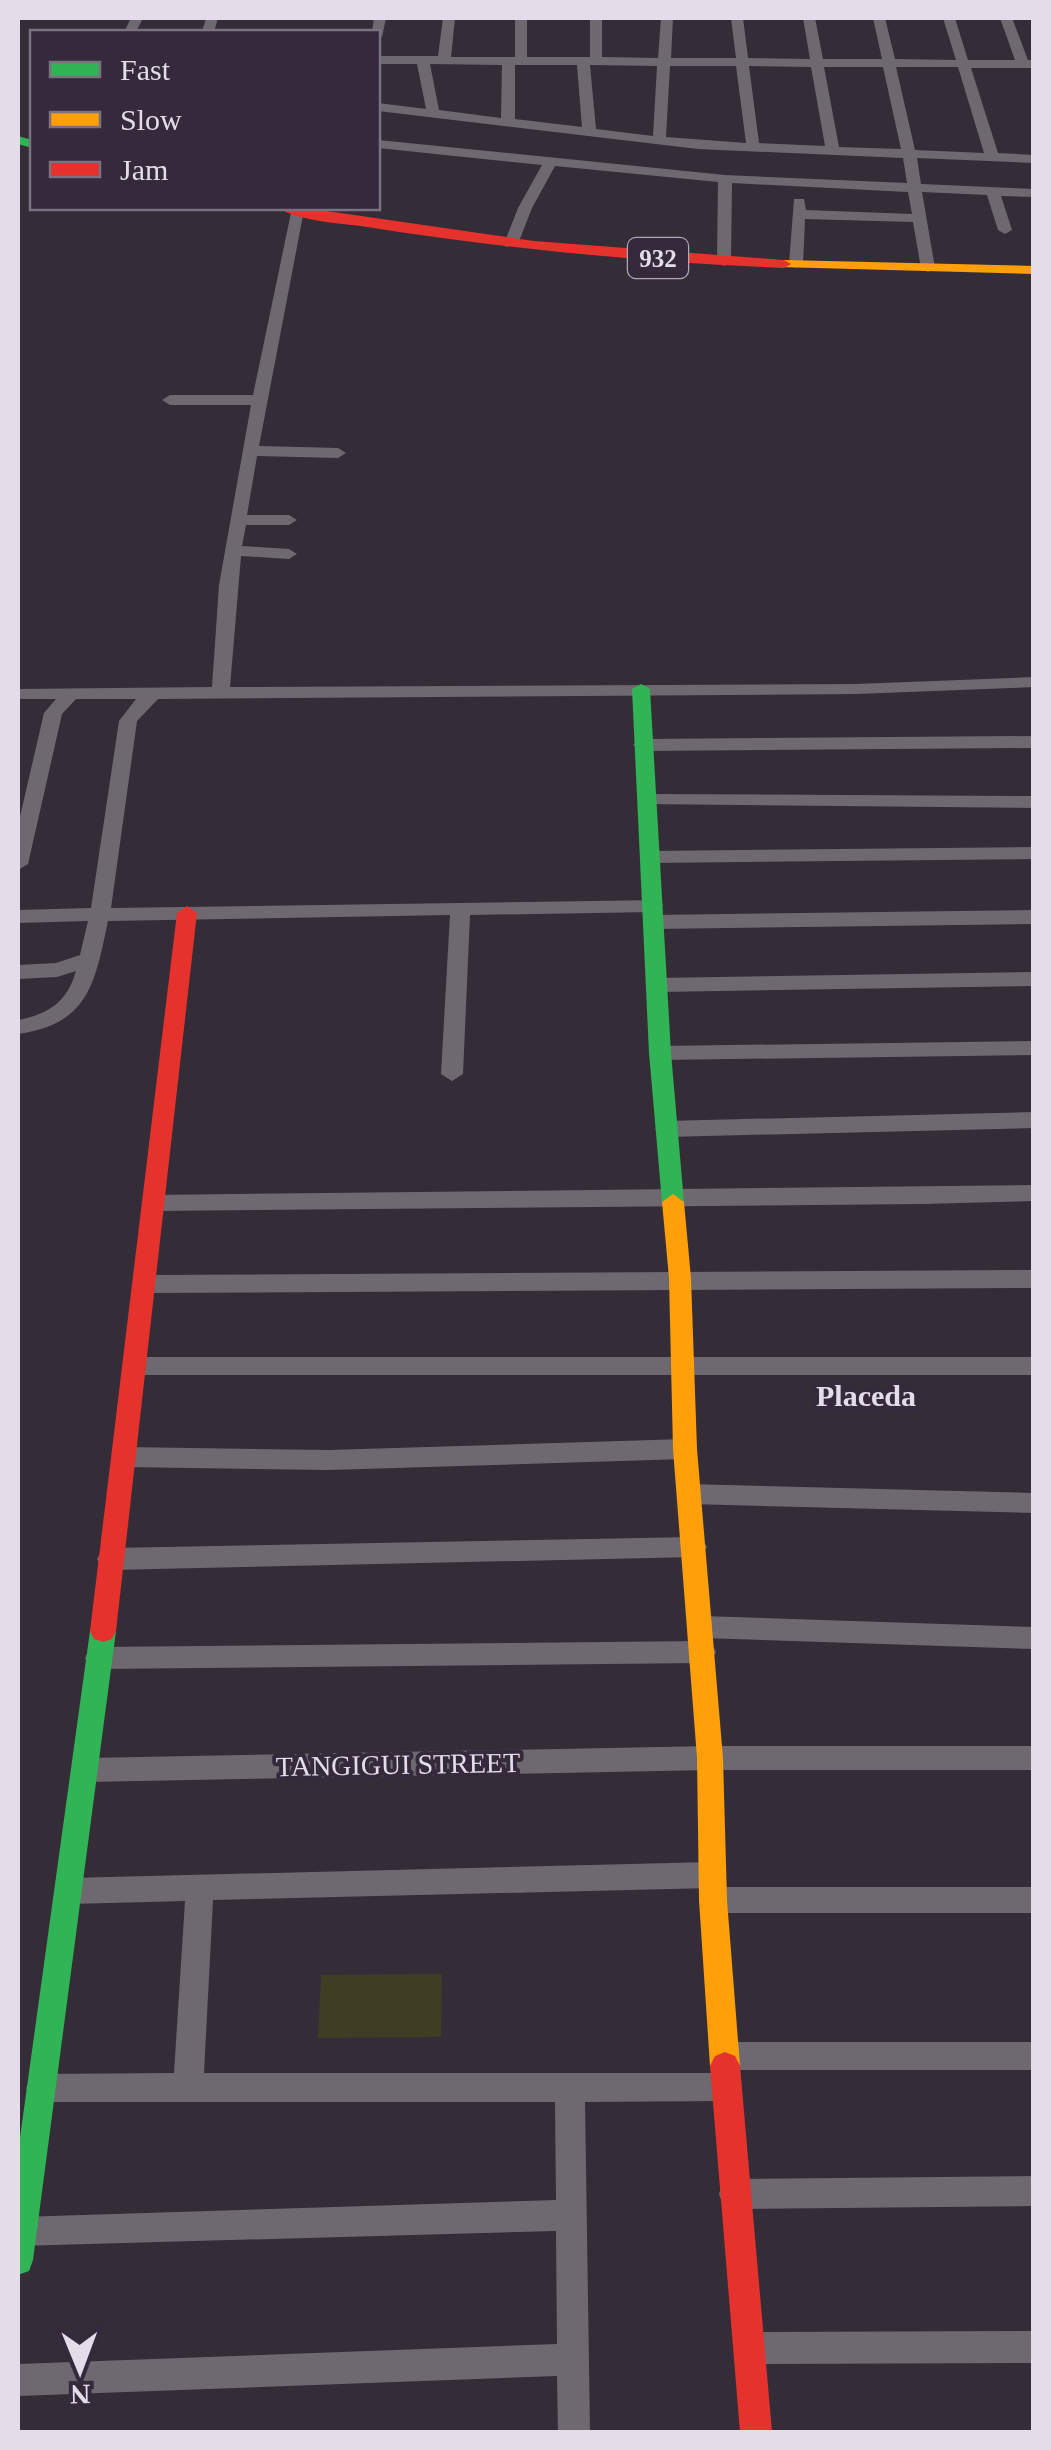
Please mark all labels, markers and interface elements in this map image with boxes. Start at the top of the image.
legend [30,30,380,210]
text: Fast [120,53,171,86]
text: Slow [120,103,182,136]
text: Jam [120,153,168,186]
road number: 932 [628,238,688,278]
district label: Placeda [816,1379,916,1412]
street label: TANGIGUI STREET [276,1747,520,1782]
north arrow [30,2320,130,2420]
text: N [70,2379,91,2410]

